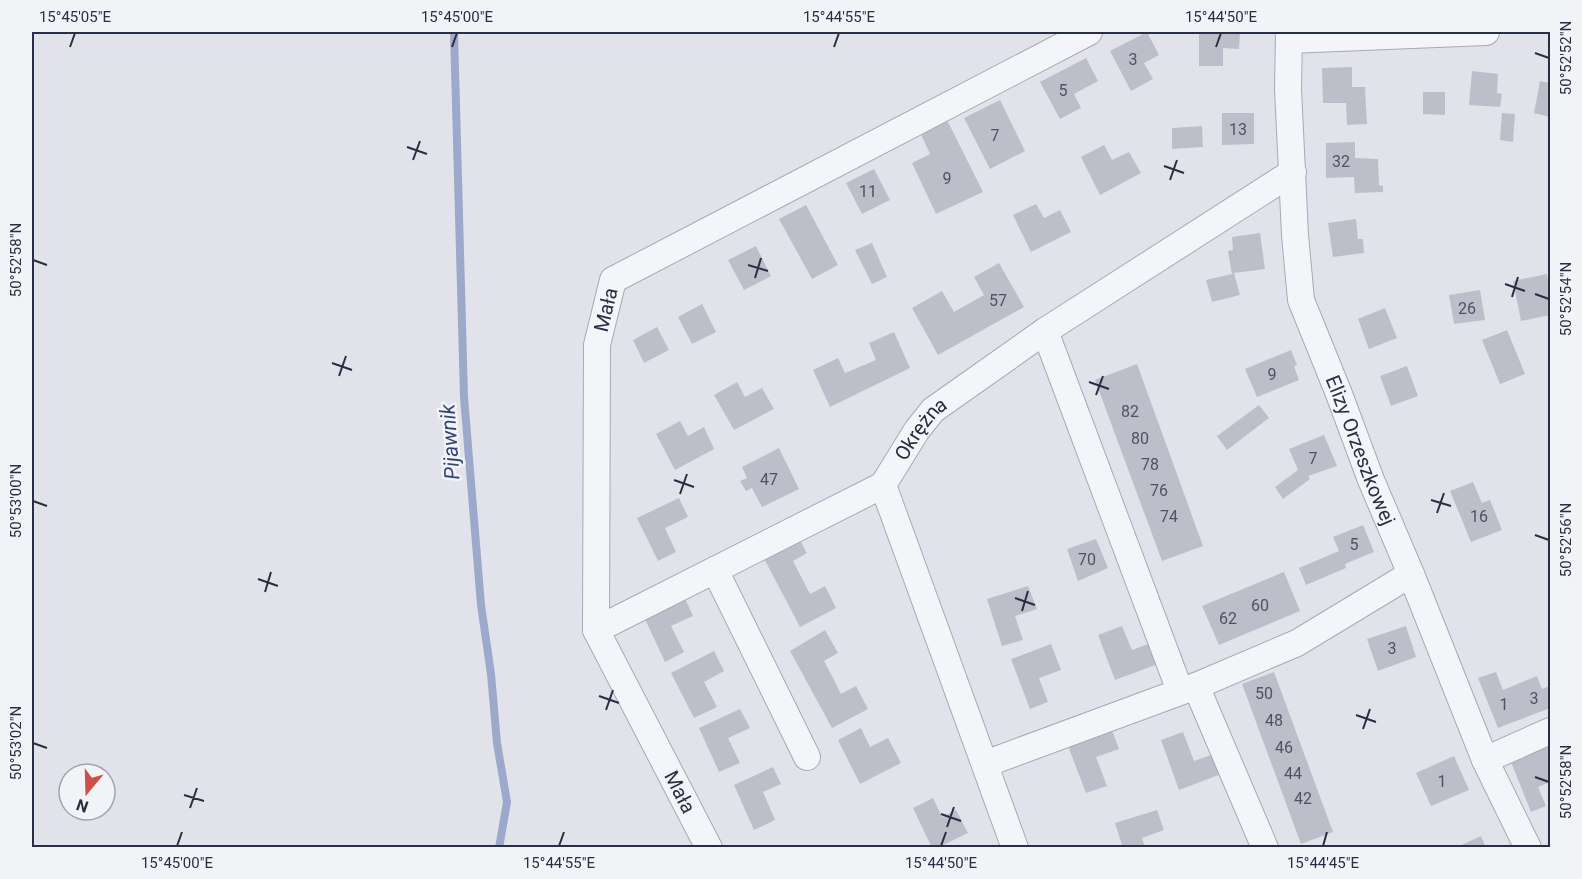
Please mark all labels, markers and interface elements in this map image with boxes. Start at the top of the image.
text: 15°45'05"E [39,8,112,26]
text: 15°45'00"E [421,8,494,26]
text: 15°44'55"E [803,8,876,26]
text: 15°44'50"E [1185,8,1258,26]
text: 50°52'52"N [1557,21,1575,95]
house number: 3 [1129,50,1138,69]
house number: 5 [1059,81,1068,100]
house number: 13 [1229,120,1247,139]
house number: 7 [991,126,1000,145]
house number: 32 [1332,152,1350,171]
house number: 9 [943,169,952,188]
house number: 11 [859,182,877,201]
text: 50°52'58"N [7,223,25,297]
text: 50°52'54"N [1557,262,1575,336]
street label: Mała [589,285,623,334]
house number: 57 [989,291,1007,310]
house number: 26 [1458,299,1476,318]
house number: 9 [1268,365,1277,384]
street label: Elizy Orzeszkowej [1321,372,1401,529]
street label: Okrężna [889,392,951,465]
house number: 82 [1121,402,1139,421]
water label: Pijawnik [435,403,465,481]
house number: 80 [1131,429,1149,448]
house number: 7 [1309,449,1318,468]
house number: 78 [1141,455,1159,474]
text: 50°53'00"N [7,464,25,538]
house number: 47 [760,470,778,489]
house number: 76 [1150,481,1168,500]
text: 50°52'56"N [1557,503,1575,577]
house number: 74 [1160,507,1178,526]
house number: 16 [1470,507,1488,526]
house number: 5 [1350,535,1359,554]
house number: 70 [1078,550,1096,569]
house number: 60 [1251,596,1269,615]
house number: 62 [1219,609,1237,628]
house number: 3 [1388,639,1397,658]
house number: 50 [1255,684,1273,703]
house number: 3 [1530,689,1539,708]
house number: 1 [1500,695,1509,714]
text: 50°53'02"N [7,706,25,780]
house number: 48 [1265,711,1283,730]
house number: 46 [1275,738,1293,757]
text: 50°52'58"N [1557,745,1575,819]
north arrow [57,762,117,822]
house number: 44 [1284,764,1302,783]
street label: Mała [659,767,701,817]
house number: 1 [1438,772,1447,791]
house number: 42 [1294,789,1312,808]
text: N [74,795,91,817]
text: 15°45'00"E [141,854,214,872]
text: 15°44'55"E [523,854,596,872]
text: 15°44'50"E [905,854,978,872]
text: 15°44'45"E [1287,854,1360,872]

